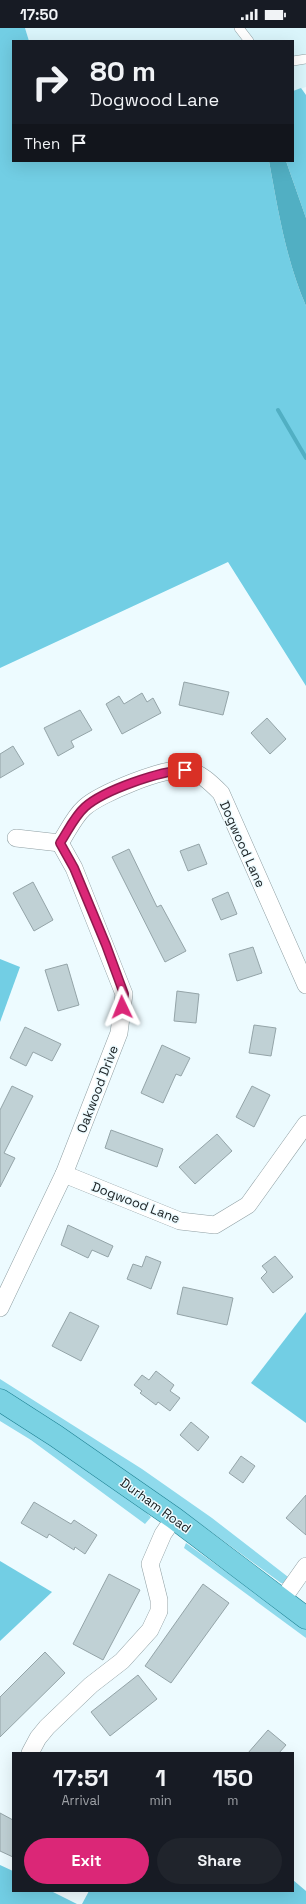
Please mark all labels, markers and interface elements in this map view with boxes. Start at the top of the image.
text: 17:50 [20,5,58,24]
text: 80 m [90,53,156,89]
icon: right [24,56,76,108]
text: Dogwood Lane [90,88,219,111]
icon: arrive [68,132,90,154]
text: Then [24,134,60,153]
pin [168,753,202,787]
icon: arrive [174,759,196,781]
street label: Dogwood Lane [216,798,269,890]
position arrow [101,986,143,1028]
street label: Oakwood Drive [73,1043,122,1135]
street label: Dogwood Lane [89,1178,182,1227]
street label: Durham Road [117,1474,194,1537]
text: 17:51 [53,1762,109,1793]
text: 1 [155,1762,166,1793]
text: 150 [212,1762,253,1793]
text: Arrival [61,1792,100,1809]
text: min [149,1792,172,1809]
text: m [227,1792,238,1809]
button: Exit [24,1838,149,1884]
button: Share [157,1838,282,1884]

